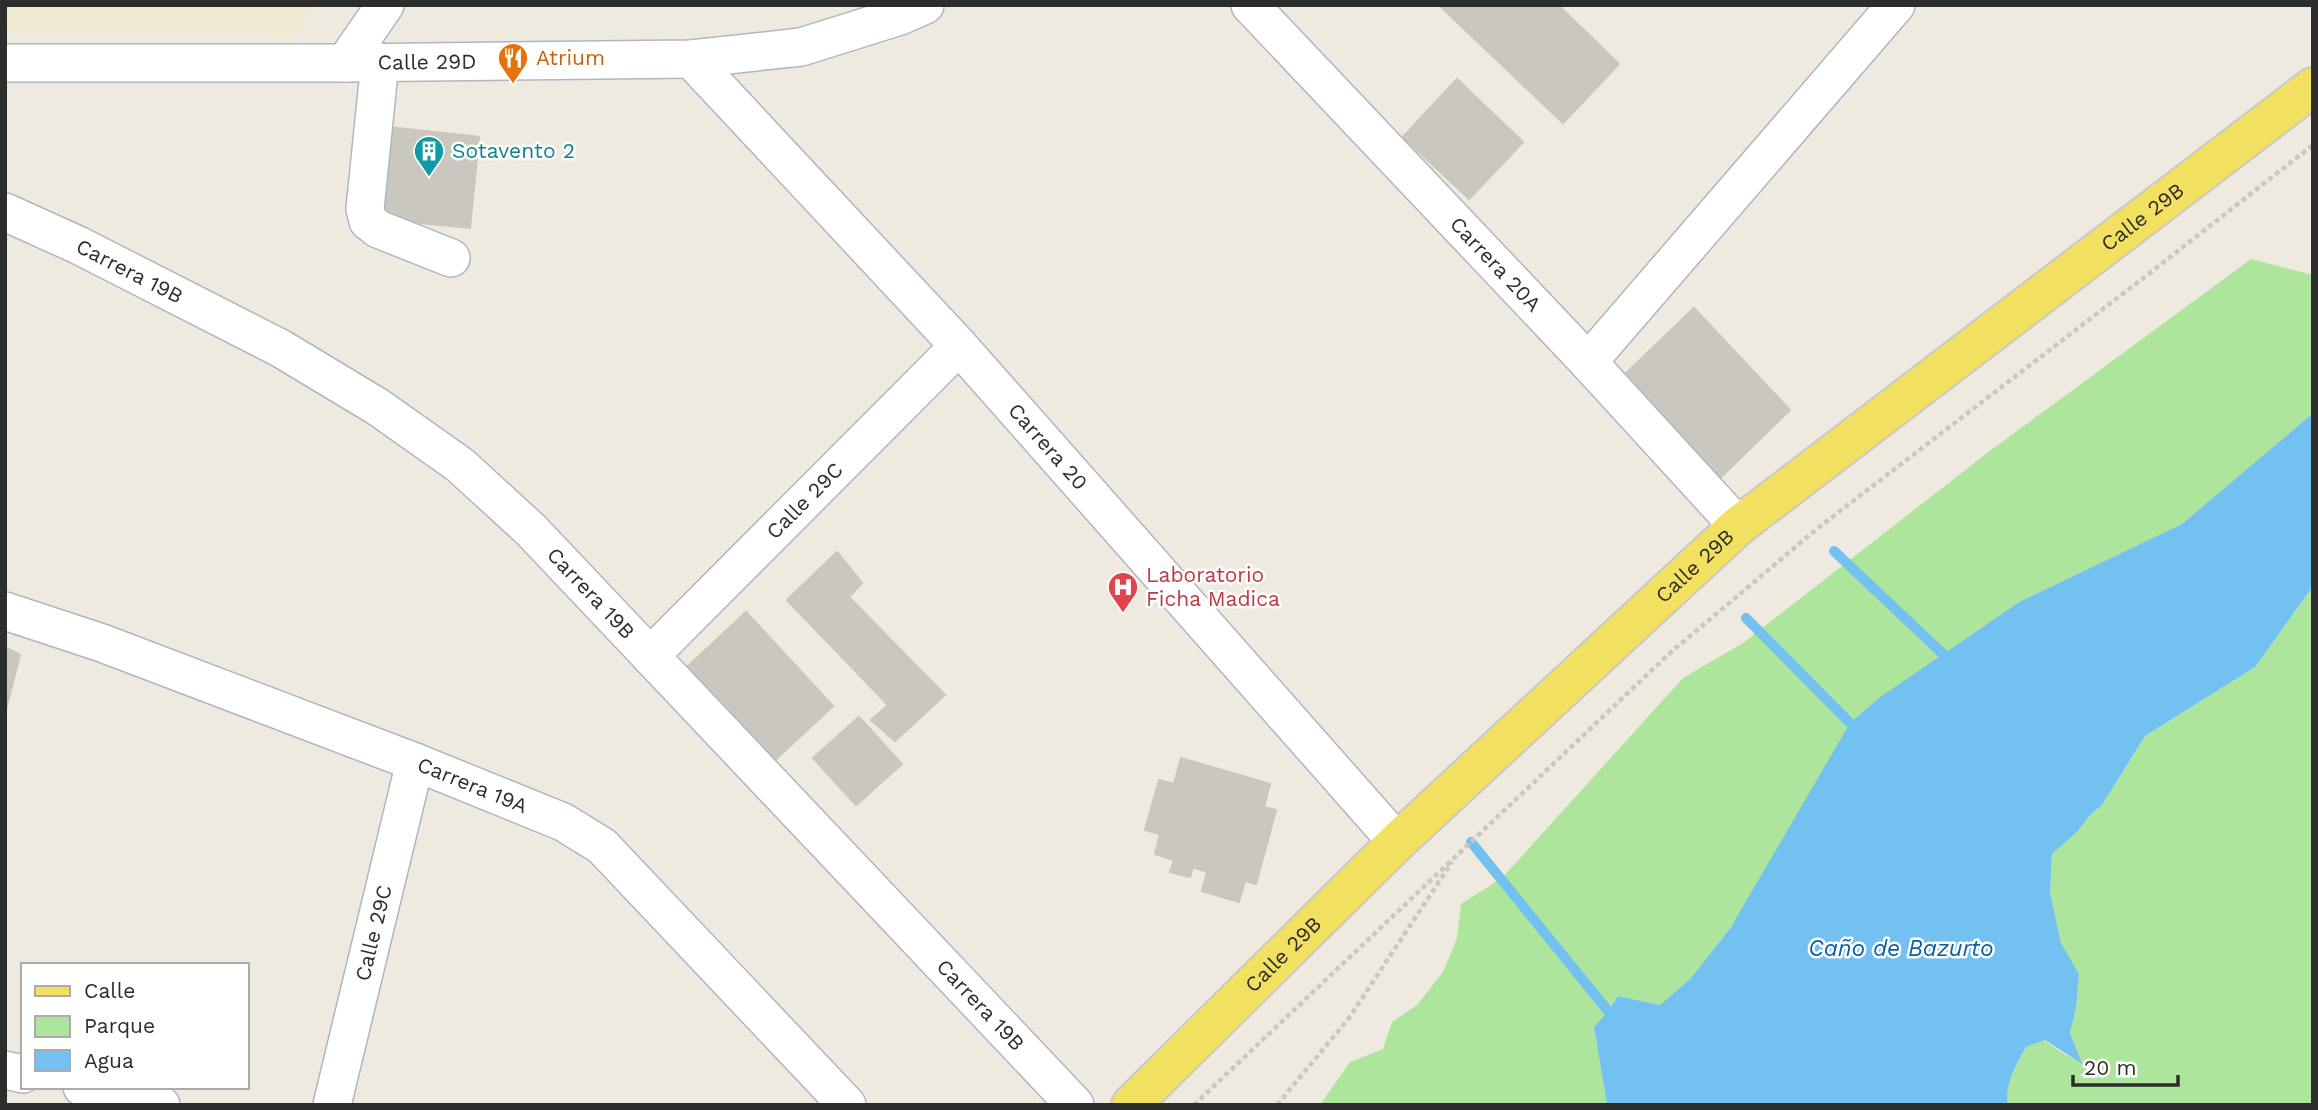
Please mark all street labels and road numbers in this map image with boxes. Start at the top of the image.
street label: Calle 29D [377,48,477,75]
street label: Calle 29B [2096,177,2189,256]
street label: Carrera 20A [1445,211,1547,317]
street label: Carrera 19B [72,233,187,308]
street label: Carrera 20 [1003,398,1093,495]
street label: Calle 29C [761,457,848,544]
street label: Calle 29B [1650,523,1739,608]
street label: Carrera 19B [542,542,640,644]
street label: Carrera 19A [414,751,531,818]
street label: Calle 29C [349,882,397,983]
street label: Calle 29B [1239,911,1326,997]
street label: Carrera 19B [932,954,1030,1056]

